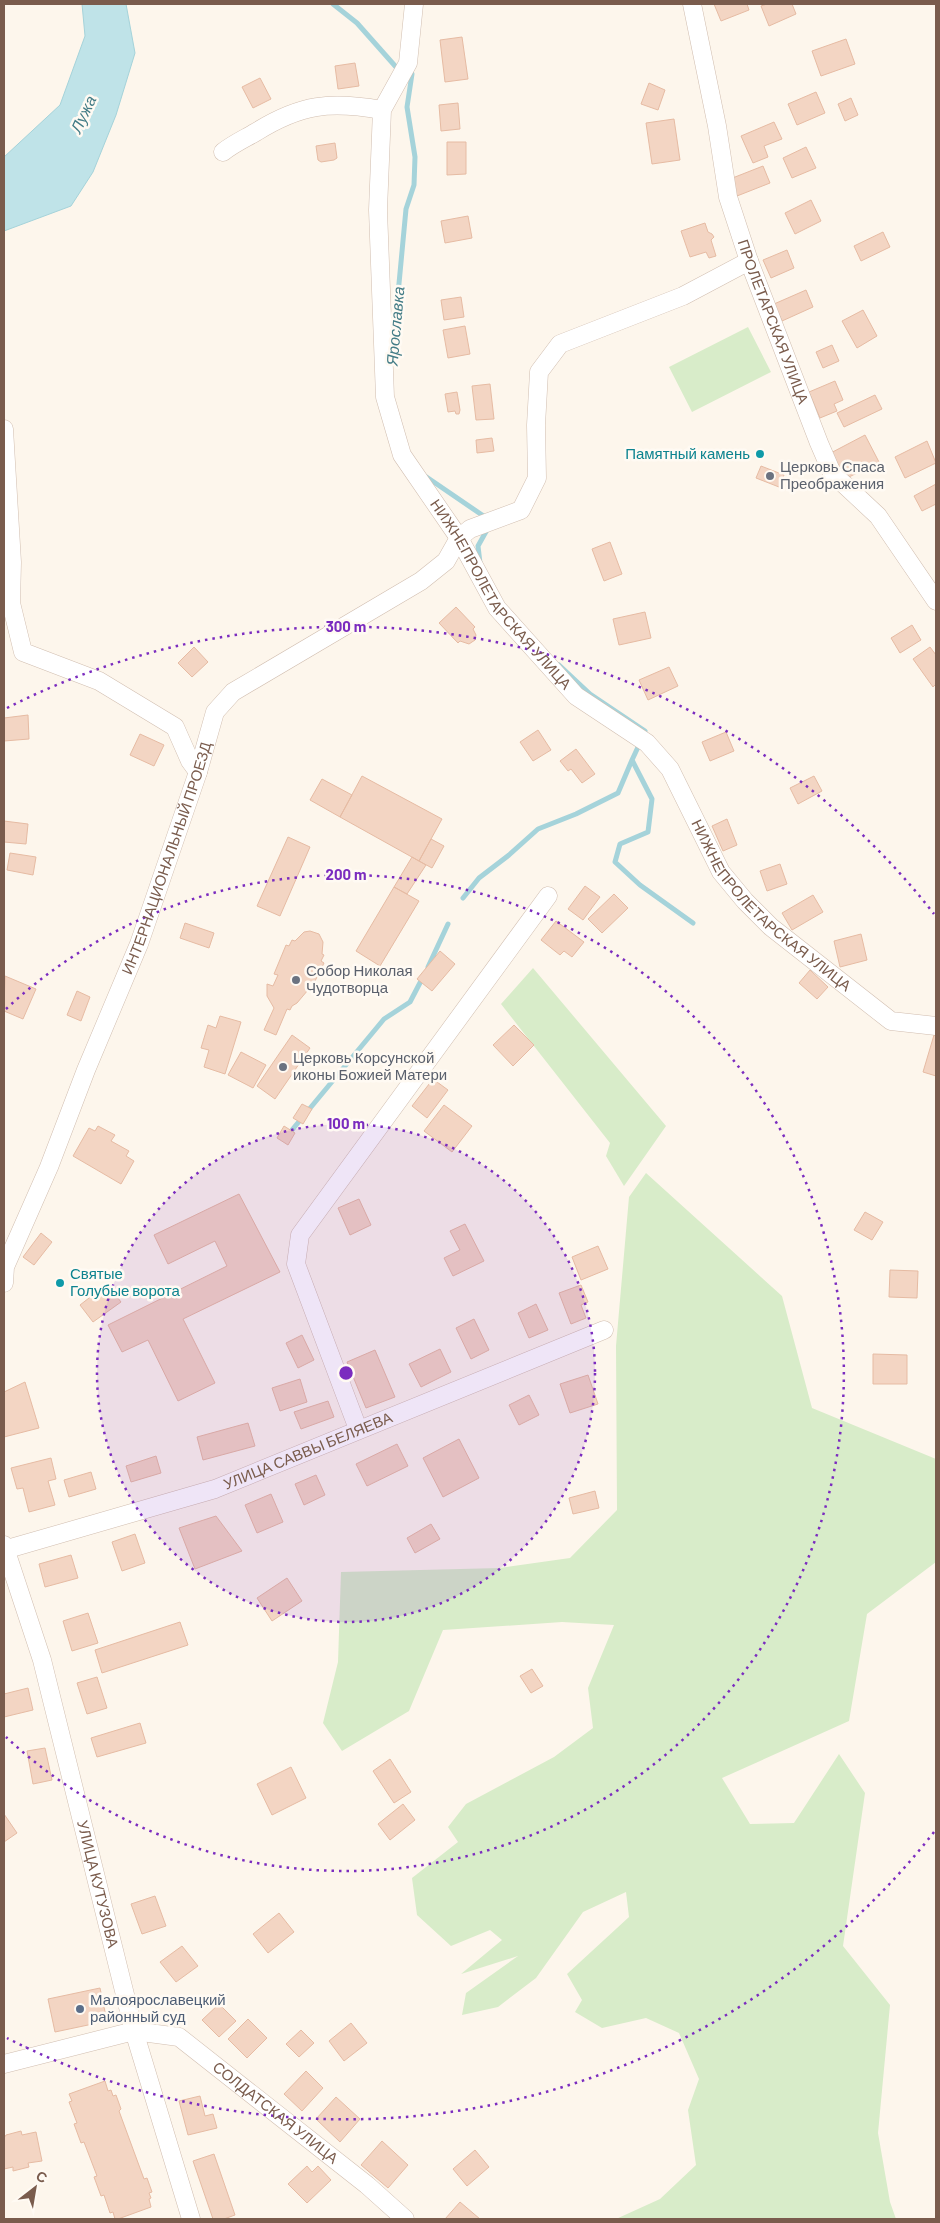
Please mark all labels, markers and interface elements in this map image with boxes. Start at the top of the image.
water label: Лужа [65,92,99,136]
street label: ПРОЛЕТАРСКАЯ УЛИЦА [735,237,813,406]
water label: Ярославка [381,285,407,367]
place label: Памятный камень [625,444,750,462]
marker: Памятный камень [754,448,766,460]
place label: Церковь Спаса Преображения [780,457,885,492]
marker: Церковь Спаса Преображения [764,470,776,482]
street label: НИЖНЕПРОЛЕТАРСКАЯ УЛИЦА [427,495,576,693]
text: 300 m [326,617,366,635]
street label: ИНТЕРНАЦИОНАЛЬНЫЙ ПРОЕЗД [117,740,214,977]
street label: НИЖНЕПРОЛЕТАРСКАЯ УЛИЦА [688,816,855,994]
text: 200 m [325,865,367,883]
place label: Собор Николая Чудотворца [306,961,413,996]
marker: Собор Николая Чудотворца [290,974,302,986]
place label: Церковь Корсунской иконы Божией Матери [293,1048,447,1083]
marker: Церковь Корсунской иконы Божией Матери [277,1061,289,1073]
text: 100 m [327,1114,365,1132]
place label: Святые Голубые ворота [70,1264,180,1299]
marker: Святые Голубые ворота [54,1277,66,1289]
centre of rings [337,1364,355,1382]
street label: УЛИЦА САВВЫ БЕЛЯЕВА [220,1408,395,1493]
street label: УЛИЦА КУТУЗОВА [74,1818,123,1949]
place label: Малоярославецкий районный суд [90,1990,226,2025]
marker: Малоярославецкий районный суд [74,2003,86,2015]
street label: СОЛДАТСКАЯ УЛИЦА [210,2057,342,2167]
north arrow [10,2163,60,2213]
text: С [33,2167,51,2186]

